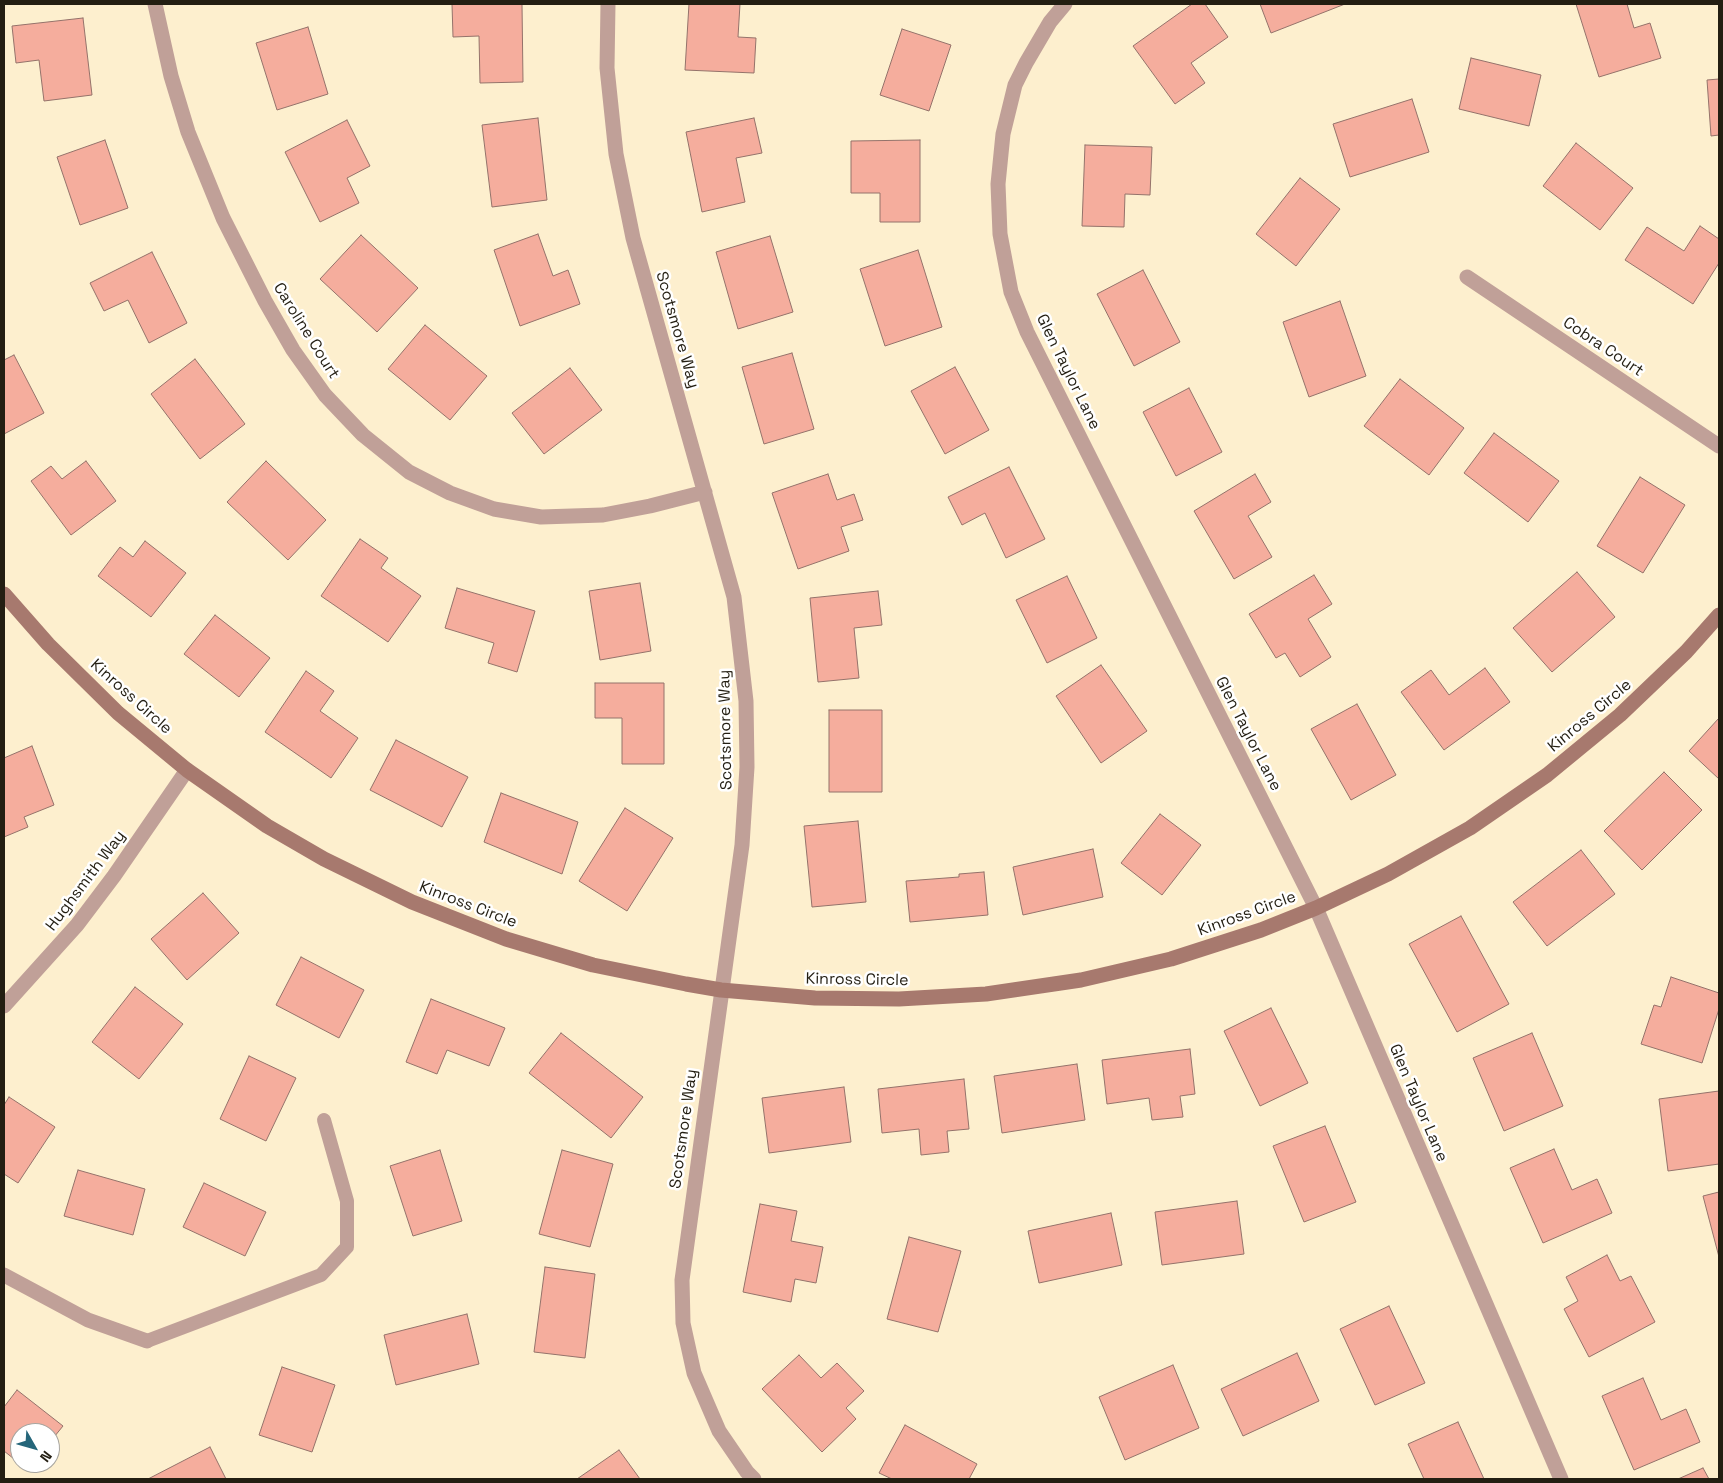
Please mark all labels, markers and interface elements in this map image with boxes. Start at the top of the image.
street label: Scotsmore Way [651,270,703,390]
street label: Caroline Court [269,279,343,383]
street label: Glen Taylor Lane [1032,311,1104,433]
street label: Cobra Court [1559,313,1647,381]
street label: Kinross Circle [86,655,176,739]
street label: Scotsmore Way [715,670,737,790]
street label: Glen Taylor Lane [1211,674,1285,794]
street label: Kinross Circle [1544,676,1636,756]
street label: Hughsmith Way [42,827,130,935]
street label: Kinross Circle [416,878,520,932]
street label: Kinross Circle [1195,887,1299,941]
street label: Kinross Circle [805,970,909,990]
street label: Glen Taylor Lane [1385,1041,1451,1165]
street label: Scotsmore Way [666,1068,702,1190]
north arrow [10,1423,60,1473]
text: N [36,1447,56,1466]

